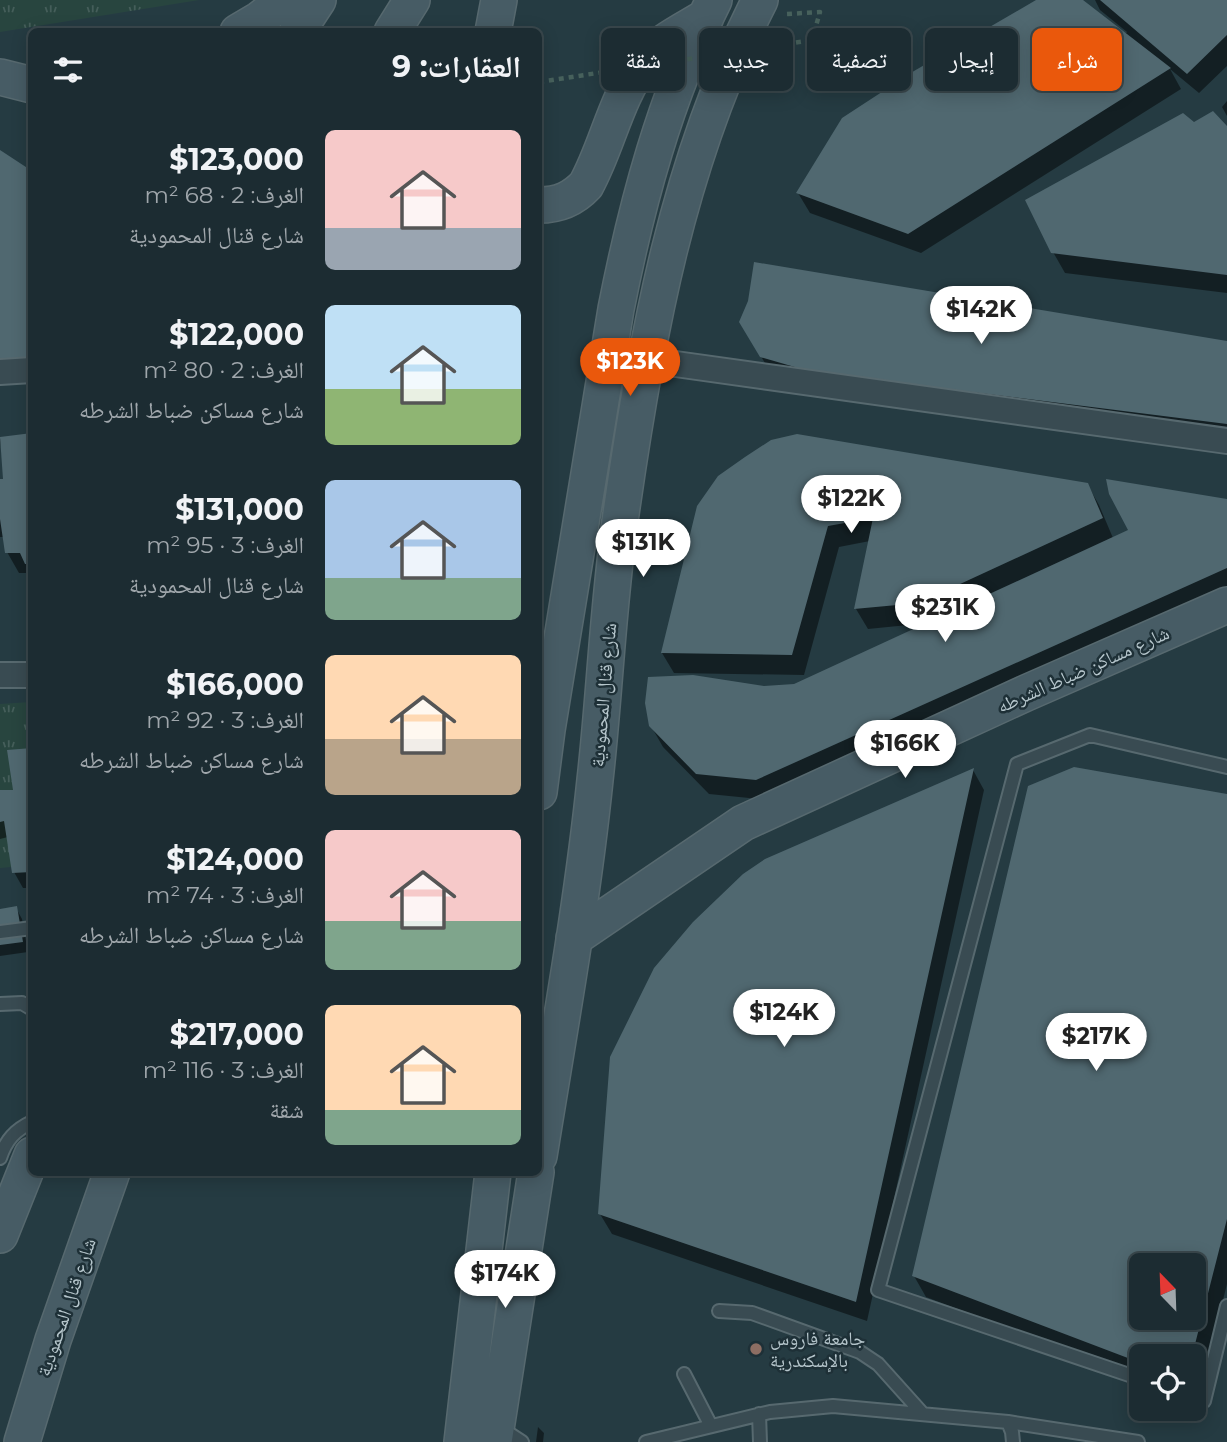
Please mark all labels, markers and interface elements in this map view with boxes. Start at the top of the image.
chip: شقة [601,28,685,91]
chip: جديد [699,28,793,91]
chip: تصفية [807,28,911,91]
chip: إيجار [925,28,1018,91]
chip: شراء [1032,28,1122,91]
text: العقارات: 9 [392,48,521,85]
icon: filters [49,51,87,89]
text: $123,000 [169,141,304,178]
icon: home [381,158,465,242]
text: الغرف: 2 · 68 m² [144,181,304,209]
text: شارع قنال المحمودية [129,221,304,249]
pin: $142K [932,286,1030,346]
text: $142K [946,295,1016,323]
text: $122,000 [169,316,304,353]
icon: home [381,333,465,417]
pin: $123K [581,338,679,398]
text: $123K [596,347,664,375]
text: الغرف: 2 · 80 m² [143,356,304,384]
text: شارع مساكن ضباط الشرطه [79,396,304,424]
pin: $122K [802,476,900,535]
text: $122K [817,484,885,512]
text: $131,000 [175,491,304,528]
icon: home [381,508,465,592]
pin: $131K [594,520,692,579]
text: $131K [611,528,675,556]
text: الغرف: 3 · 95 m² [146,531,304,559]
text: شارع قنال المحمودية [129,571,304,599]
pin: $231K [896,584,994,644]
text: $231K [911,593,979,621]
street label: شارع مساكن ضباط الشرطه [994,621,1173,718]
street label: شارع قنال المحمودية [586,622,621,768]
text: $166,000 [166,666,304,703]
icon: home [381,683,465,767]
text: الغرف: 3 · 92 m² [146,706,304,734]
pin: $166K [856,720,954,780]
text: $166K [870,729,940,757]
text: شارع مساكن ضباط الشرطه [79,746,304,774]
text: $124,000 [166,841,304,878]
icon: home [381,858,465,942]
text: الغرف: 3 · 74 m² [146,881,304,909]
text: شارع مساكن ضباط الشرطه [79,921,304,949]
pin: $124K [735,990,833,1049]
text: $124K [749,998,819,1026]
pin: $217K [1047,1014,1145,1073]
text: $217,000 [170,1016,304,1053]
text: $217K [1062,1022,1130,1050]
icon: home [381,1033,465,1117]
text: الغرف: 3 · 116 m² [143,1056,304,1084]
text: شقة [270,1096,304,1124]
street label: شارع قنال المحمودية [32,1235,101,1379]
pin: $174K [456,1250,554,1310]
north arrow [1129,1253,1206,1330]
map controls [1129,1253,1206,1421]
text: $174K [470,1259,540,1287]
place label: جامعة فاروس بالإسكندرية [770,1327,865,1373]
marker: جامعة فاروس بالإسكندرية [748,1341,764,1357]
button: locate [1129,1344,1206,1421]

